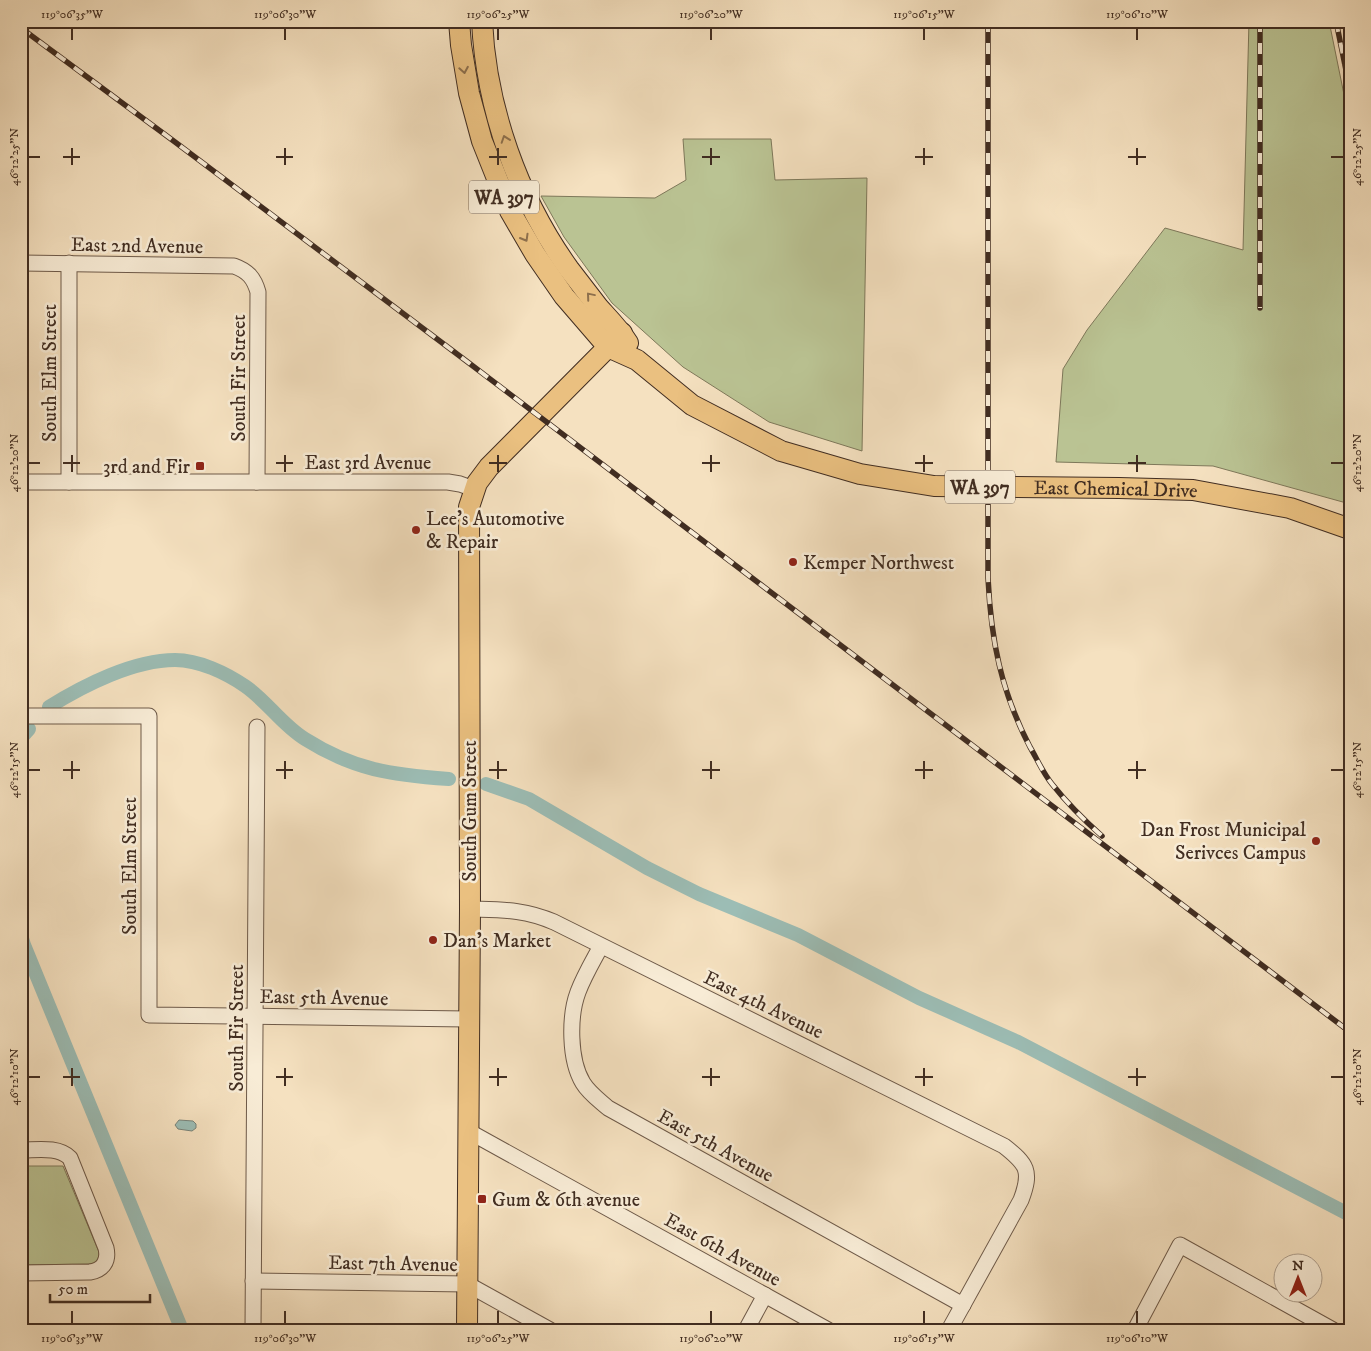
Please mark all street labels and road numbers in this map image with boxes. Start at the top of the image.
road number: WA 397 [469,180,539,213]
street label: East 2nd Avenue [71,233,203,260]
street label: South Elm Street [38,304,63,442]
street label: South Fir Street [227,314,252,442]
street label: East 3rd Avenue [305,451,431,476]
road number: WA 397 [945,471,1015,504]
street label: East Chemical Drive [1033,476,1200,505]
street label: South Gum Street [458,740,483,882]
street label: South Elm Street [118,797,143,935]
street label: South Fir Street [225,964,250,1092]
street label: East 4th Avenue [699,966,827,1045]
street label: East 5th Avenue [259,985,389,1012]
street label: East 5th Avenue [653,1104,778,1188]
street label: East 6th Avenue [660,1208,785,1293]
street label: East 7th Avenue [328,1251,458,1278]

